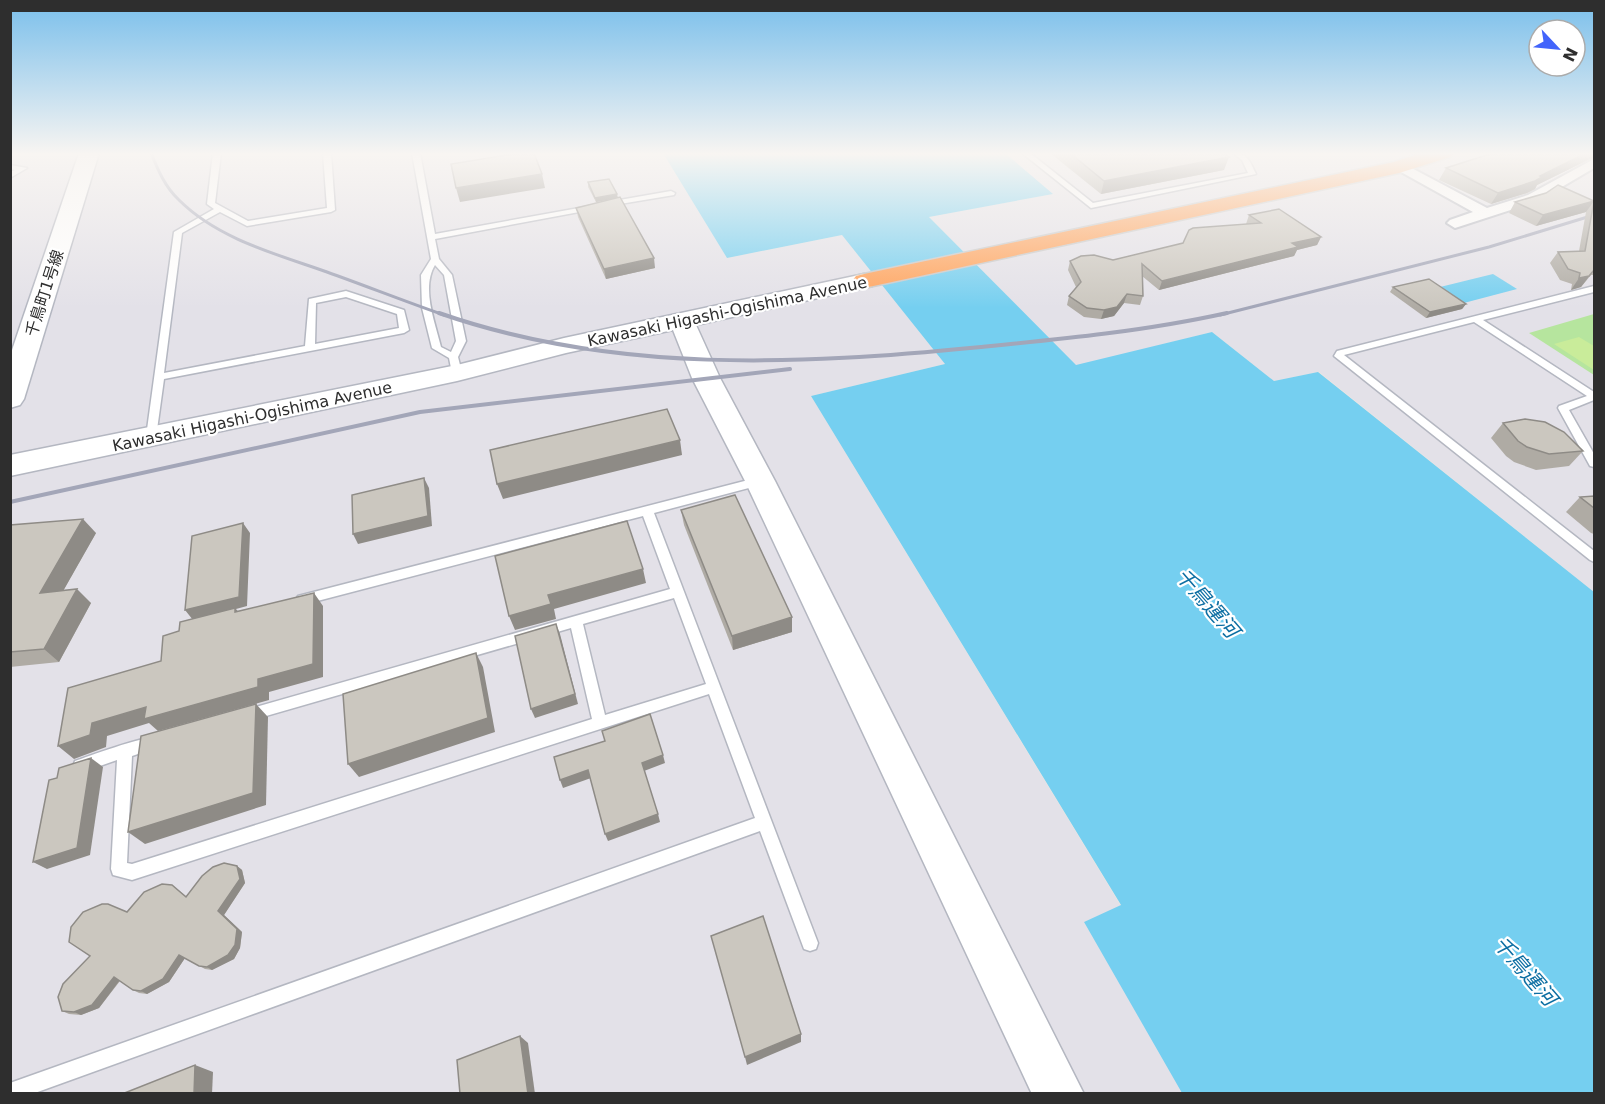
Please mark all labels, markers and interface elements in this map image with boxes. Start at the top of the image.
north arrow [1527,18,1587,78]
text: N [1559,44,1582,65]
street label: 千鳥町1号線 [22,247,67,339]
street label: Kawasaki Higashi-Ogishima Avenue [586,273,869,350]
street label: Kawasaki Higashi-Ogishima Avenue [111,378,394,455]
water label: 千鳥運河 [1170,563,1246,646]
water label: 千鳥運河 [1488,931,1564,1014]

